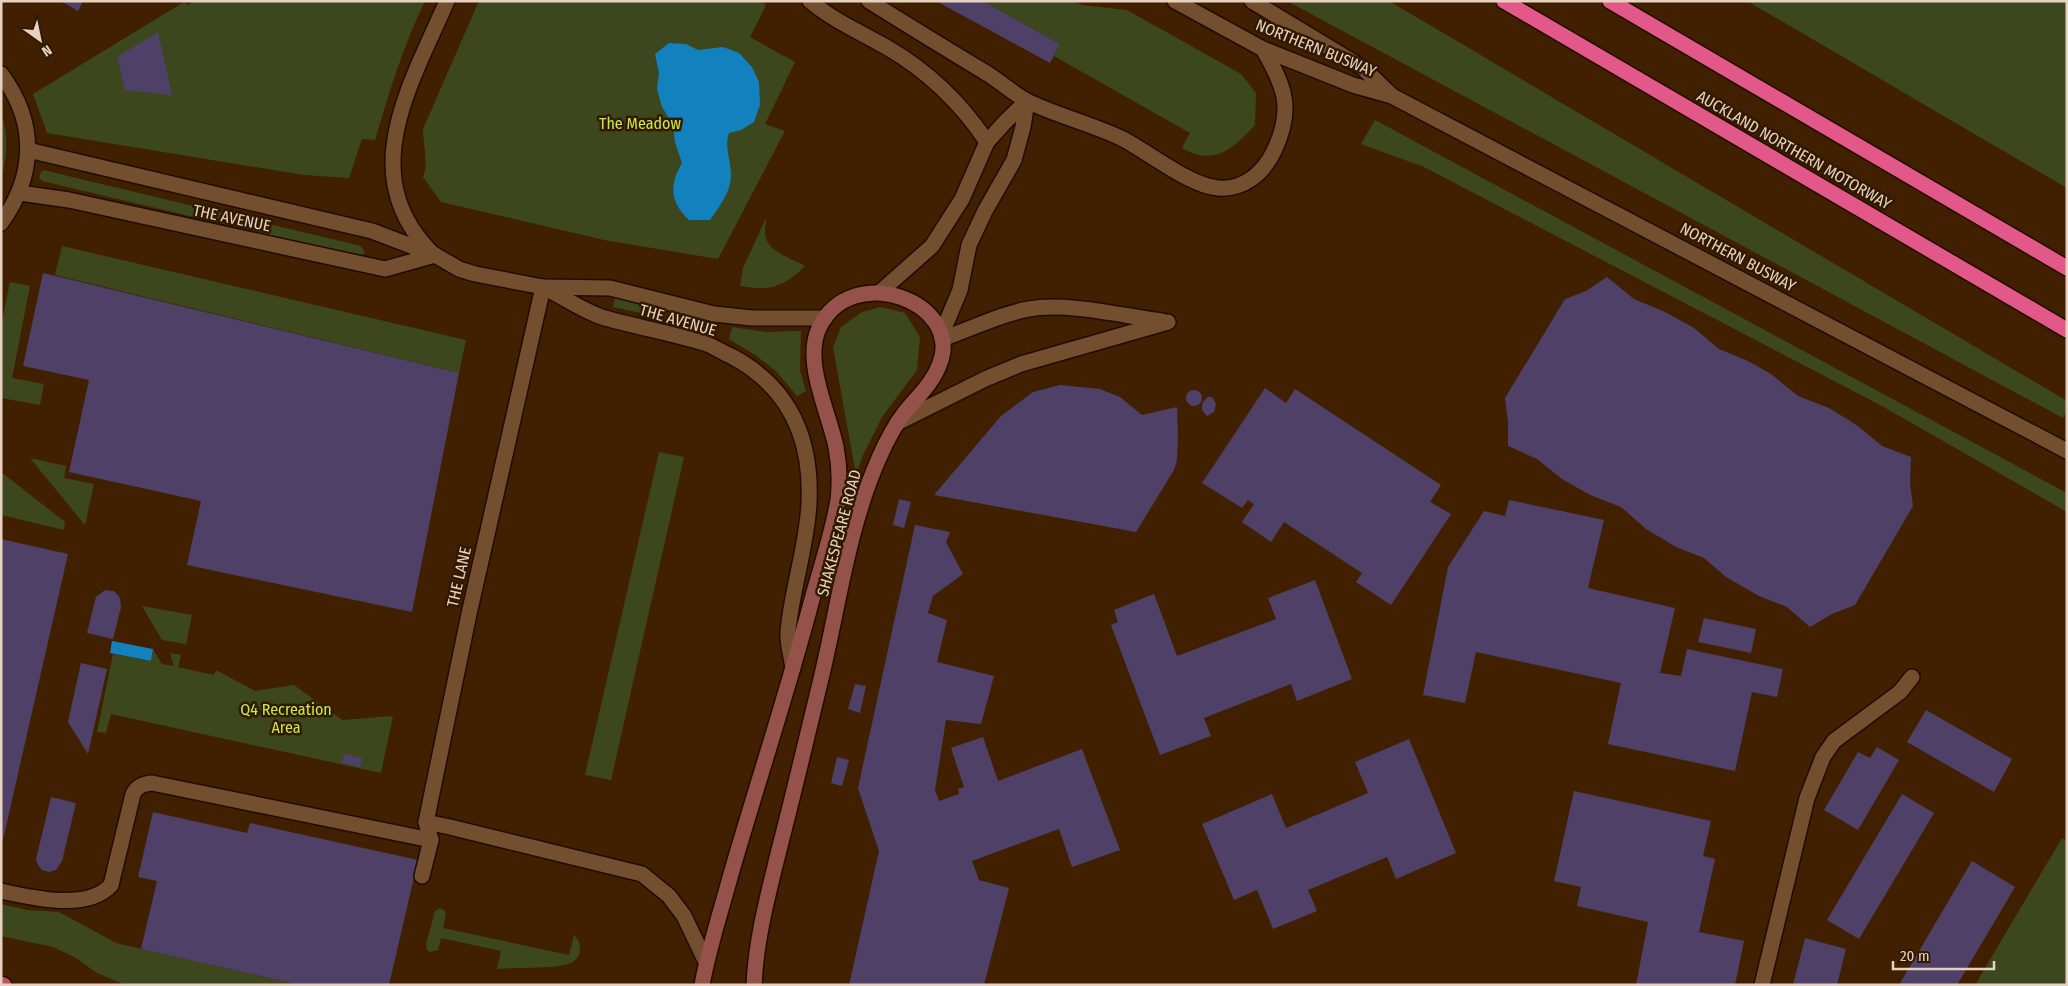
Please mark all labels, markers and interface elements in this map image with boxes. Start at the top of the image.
north arrow [15,15,65,65]
street label: NORTHERN BUSWAY [1253,15,1379,81]
text: N [39,41,55,60]
street label: AUCKLAND NORTHERN MOTORWAY [1693,86,1895,214]
park label: The Meadow [599,114,681,133]
street label: THE AVENUE [191,201,273,235]
street label: NORTHERN BUSWAY [1677,218,1799,296]
street label: THE AVENUE [637,300,719,340]
street label: SHAKESPEARE ROAD [813,468,865,598]
street label: THE LANE [443,545,475,609]
park label: Q4 Recreation Area [240,700,332,737]
scale bar [1893,938,1994,970]
text: 20 m [1900,947,1930,965]

